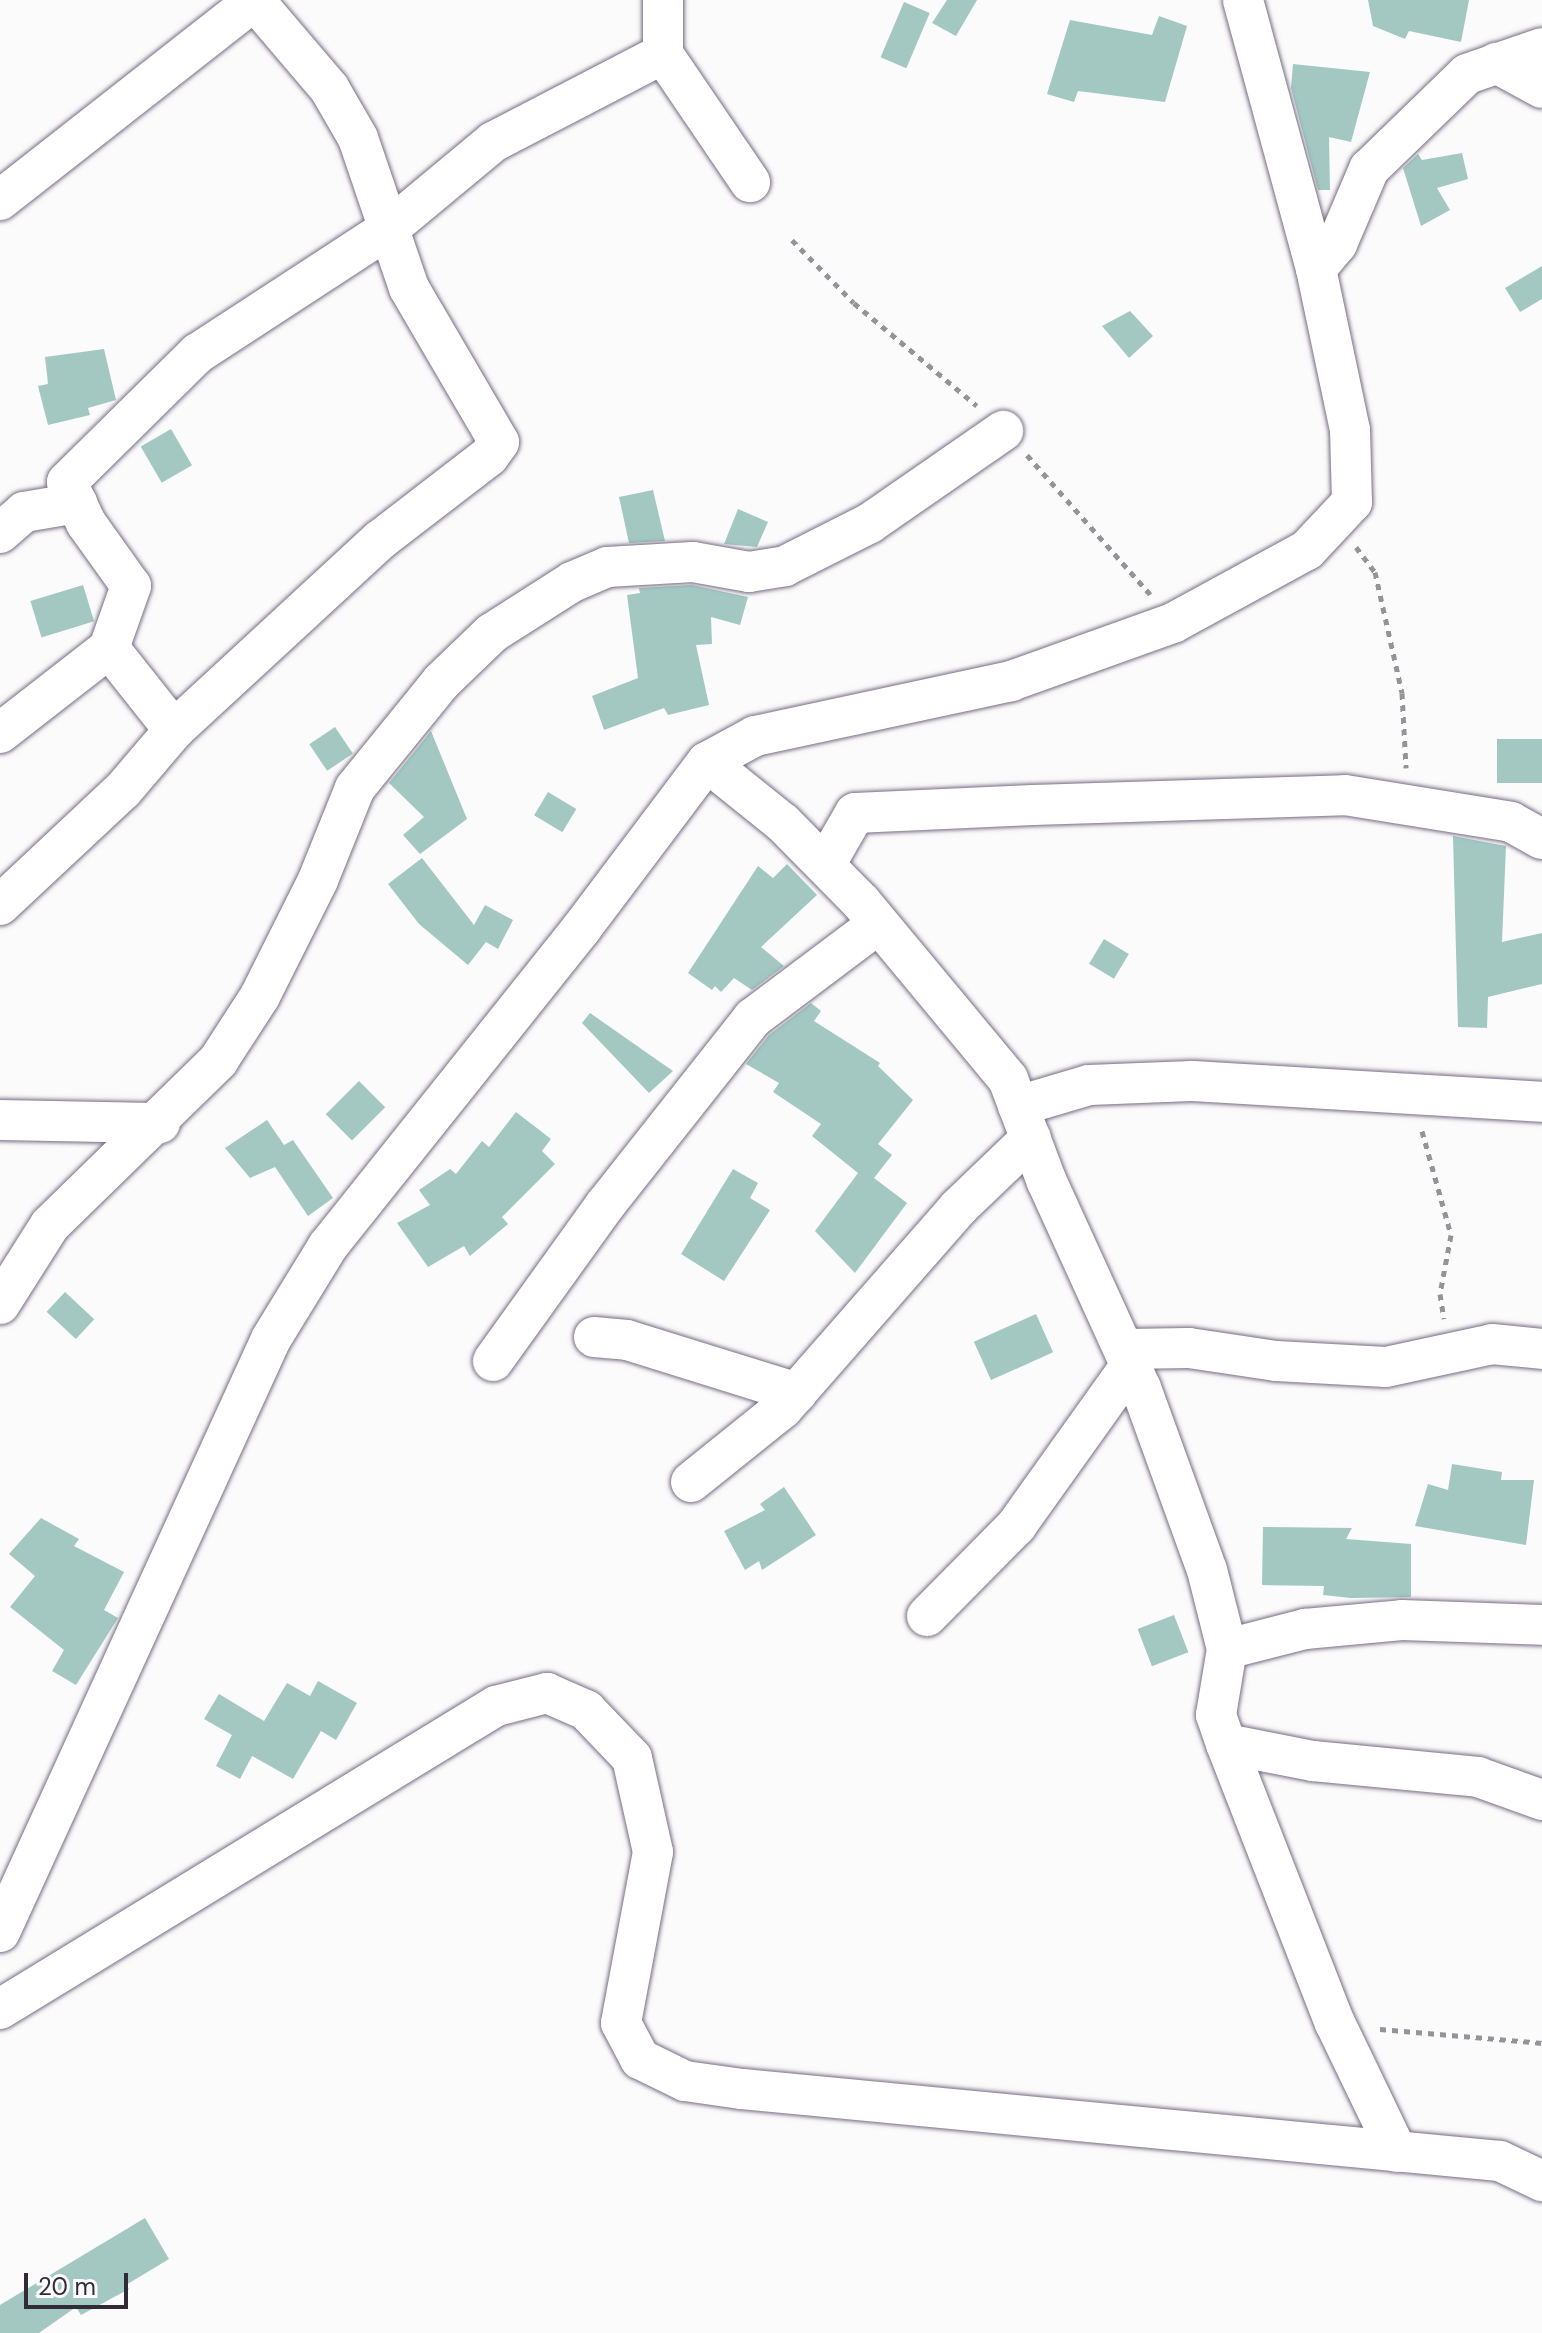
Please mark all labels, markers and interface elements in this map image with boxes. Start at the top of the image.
scale bar [28,2257,132,2307]
text: 20 m [38,2271,96,2302]

